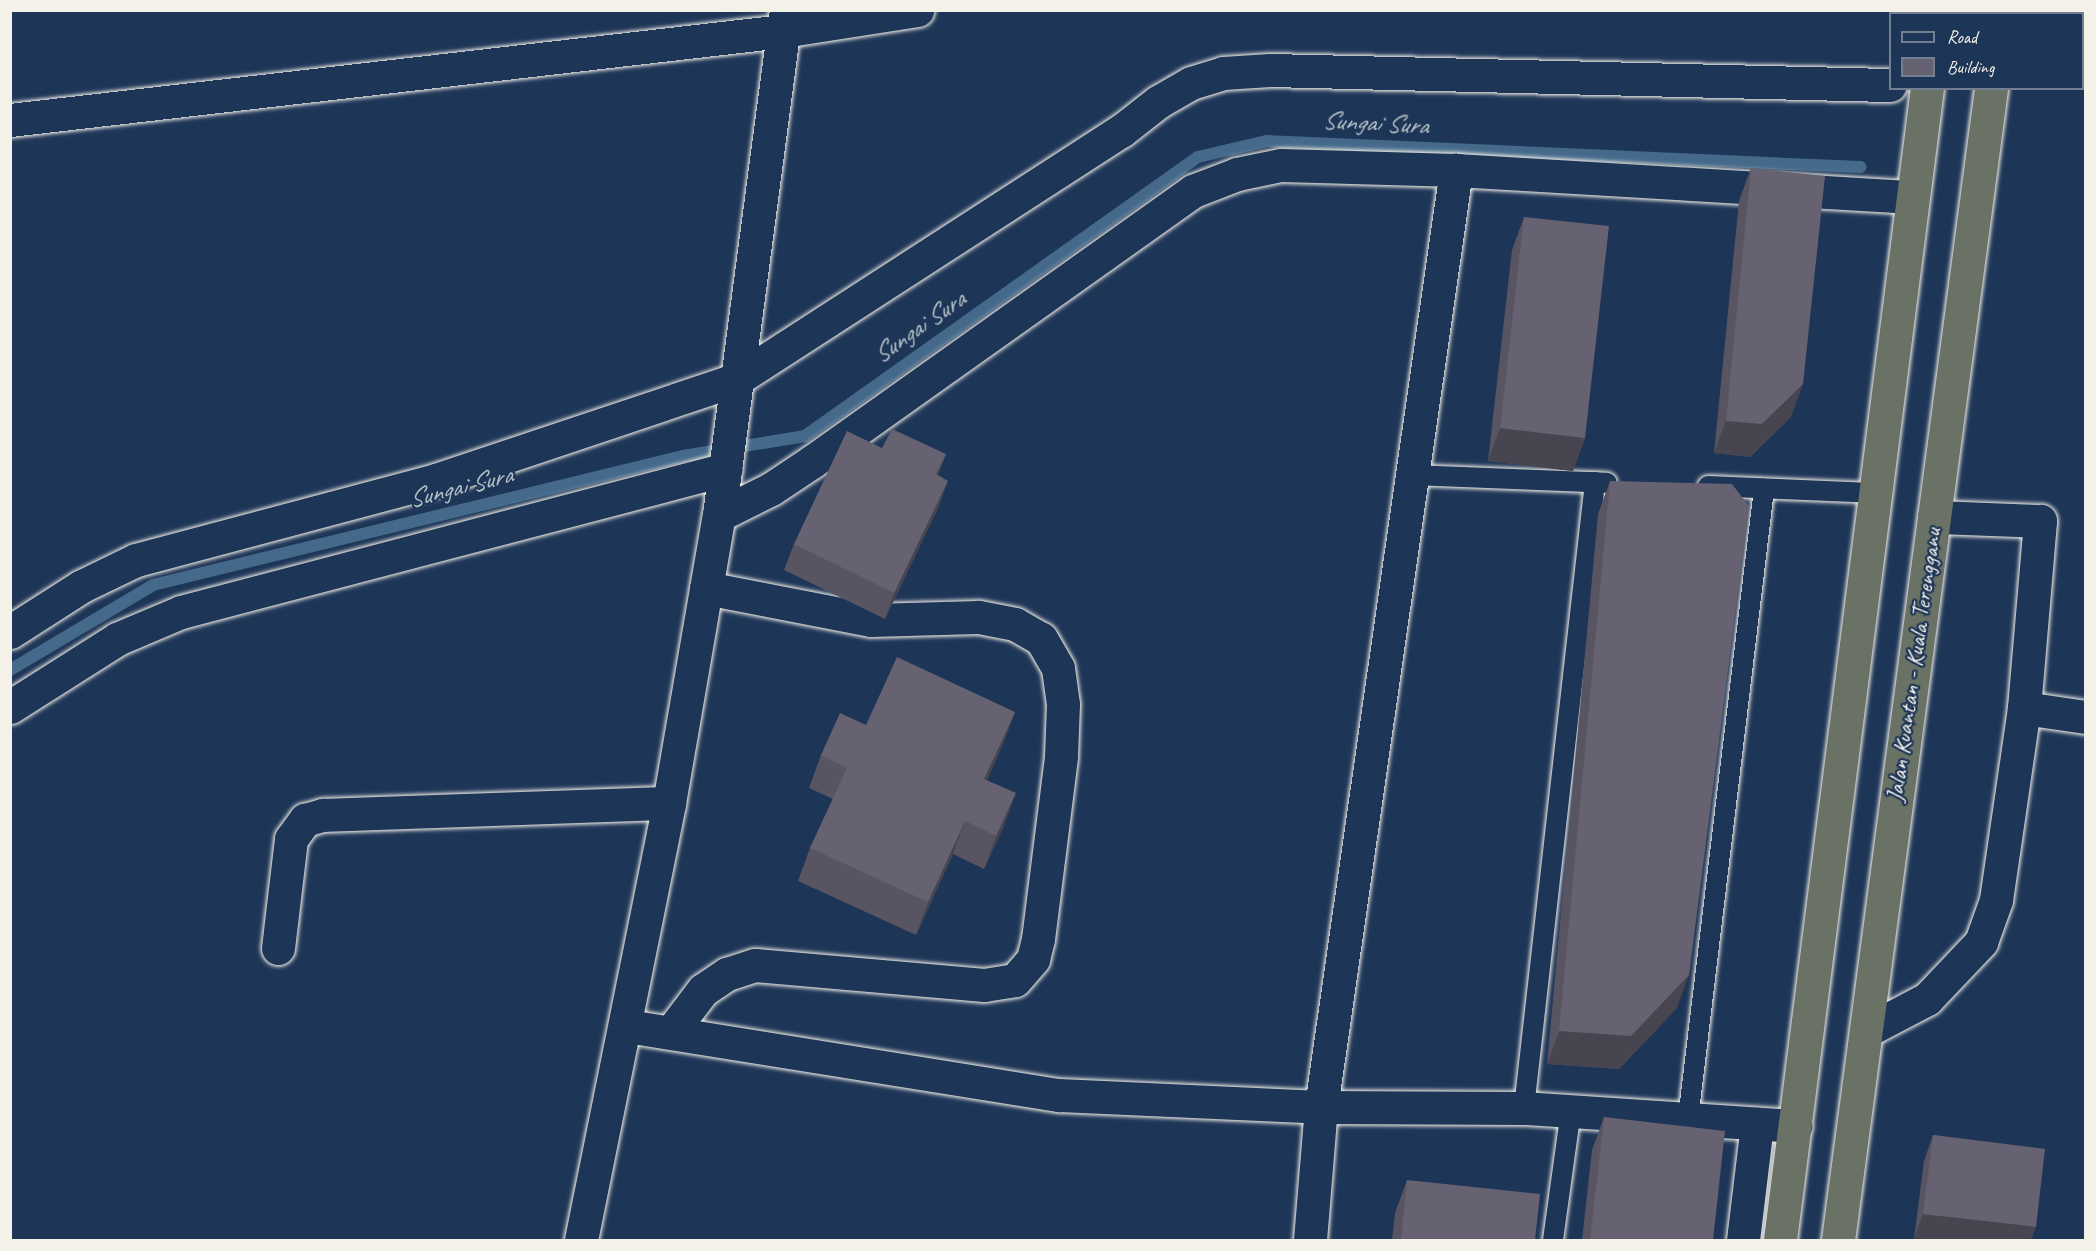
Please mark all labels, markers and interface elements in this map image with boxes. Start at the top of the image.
legend [1889,12,2084,90]
text: Road [1947,26,1977,48]
text: Building [1947,56,1994,78]
water label: Sungai Sura [1321,105,1429,141]
water label: Sungai Sura [867,284,971,370]
water label: Sungai Sura [405,459,515,515]
street label: Jalan Kuantan - Kuala Terengganu [1881,527,1947,803]

